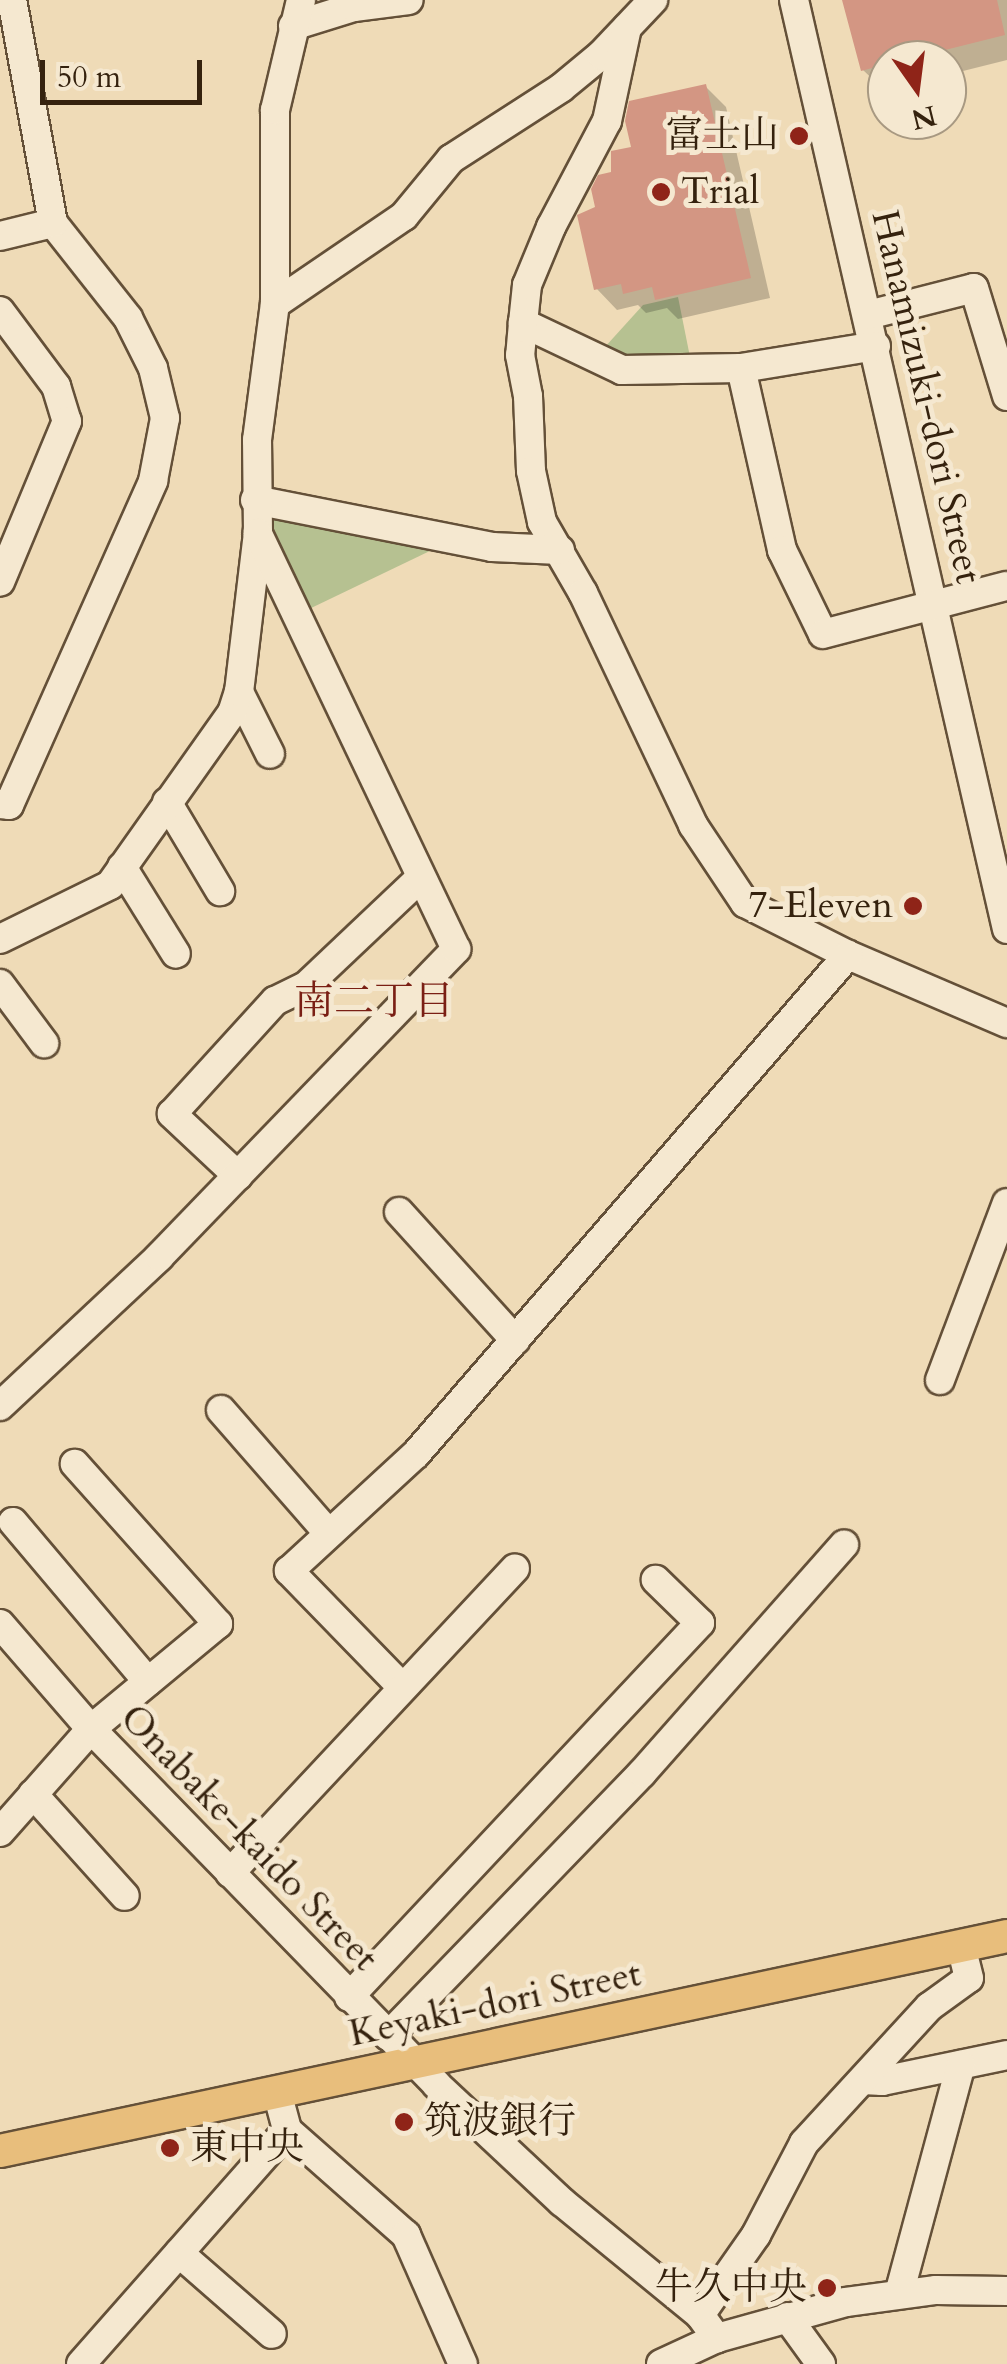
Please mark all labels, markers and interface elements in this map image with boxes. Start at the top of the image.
scale bar [45,40,208,102]
north arrow [867,40,967,140]
text: 50 m [57,57,121,98]
text: N [907,96,940,139]
place label: 富士山 [665,113,779,159]
marker: 富士山 [788,125,810,147]
place label: Trial [681,169,760,215]
marker: Trial [650,181,672,203]
street label: Hanamizuki-dori Street [861,206,991,588]
place label: 7-Eleven [748,883,893,929]
marker: 7-Eleven [902,895,924,917]
district label: 南二丁目 [294,978,454,1026]
street label: Onabake-kaido Street [110,1696,388,1980]
street label: Keyaki-dori Street [345,1951,645,2057]
place label: 筑波銀行 [424,2099,576,2145]
marker: 筑波銀行 [393,2111,415,2133]
place label: 東中央 [190,2125,304,2171]
marker: 東中央 [159,2137,181,2159]
place label: 牛久中央 [655,2265,807,2311]
marker: 牛久中央 [816,2277,838,2299]

